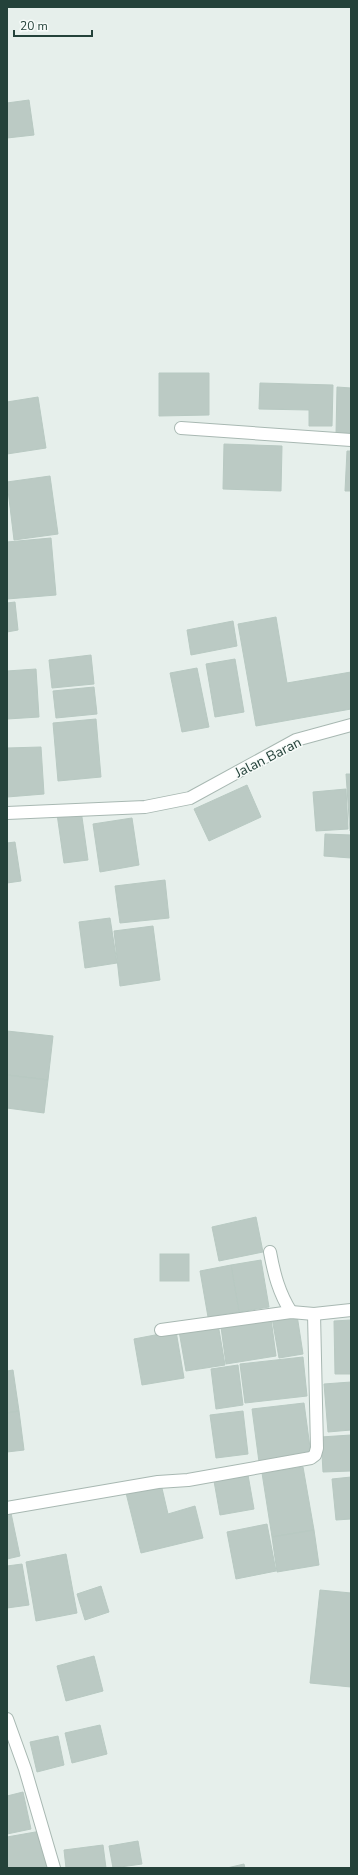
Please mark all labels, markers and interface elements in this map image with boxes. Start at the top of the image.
scale bar [14,12,92,38]
text: 20 m [20,18,48,34]
street label: Jalan Baran [231,733,305,783]

